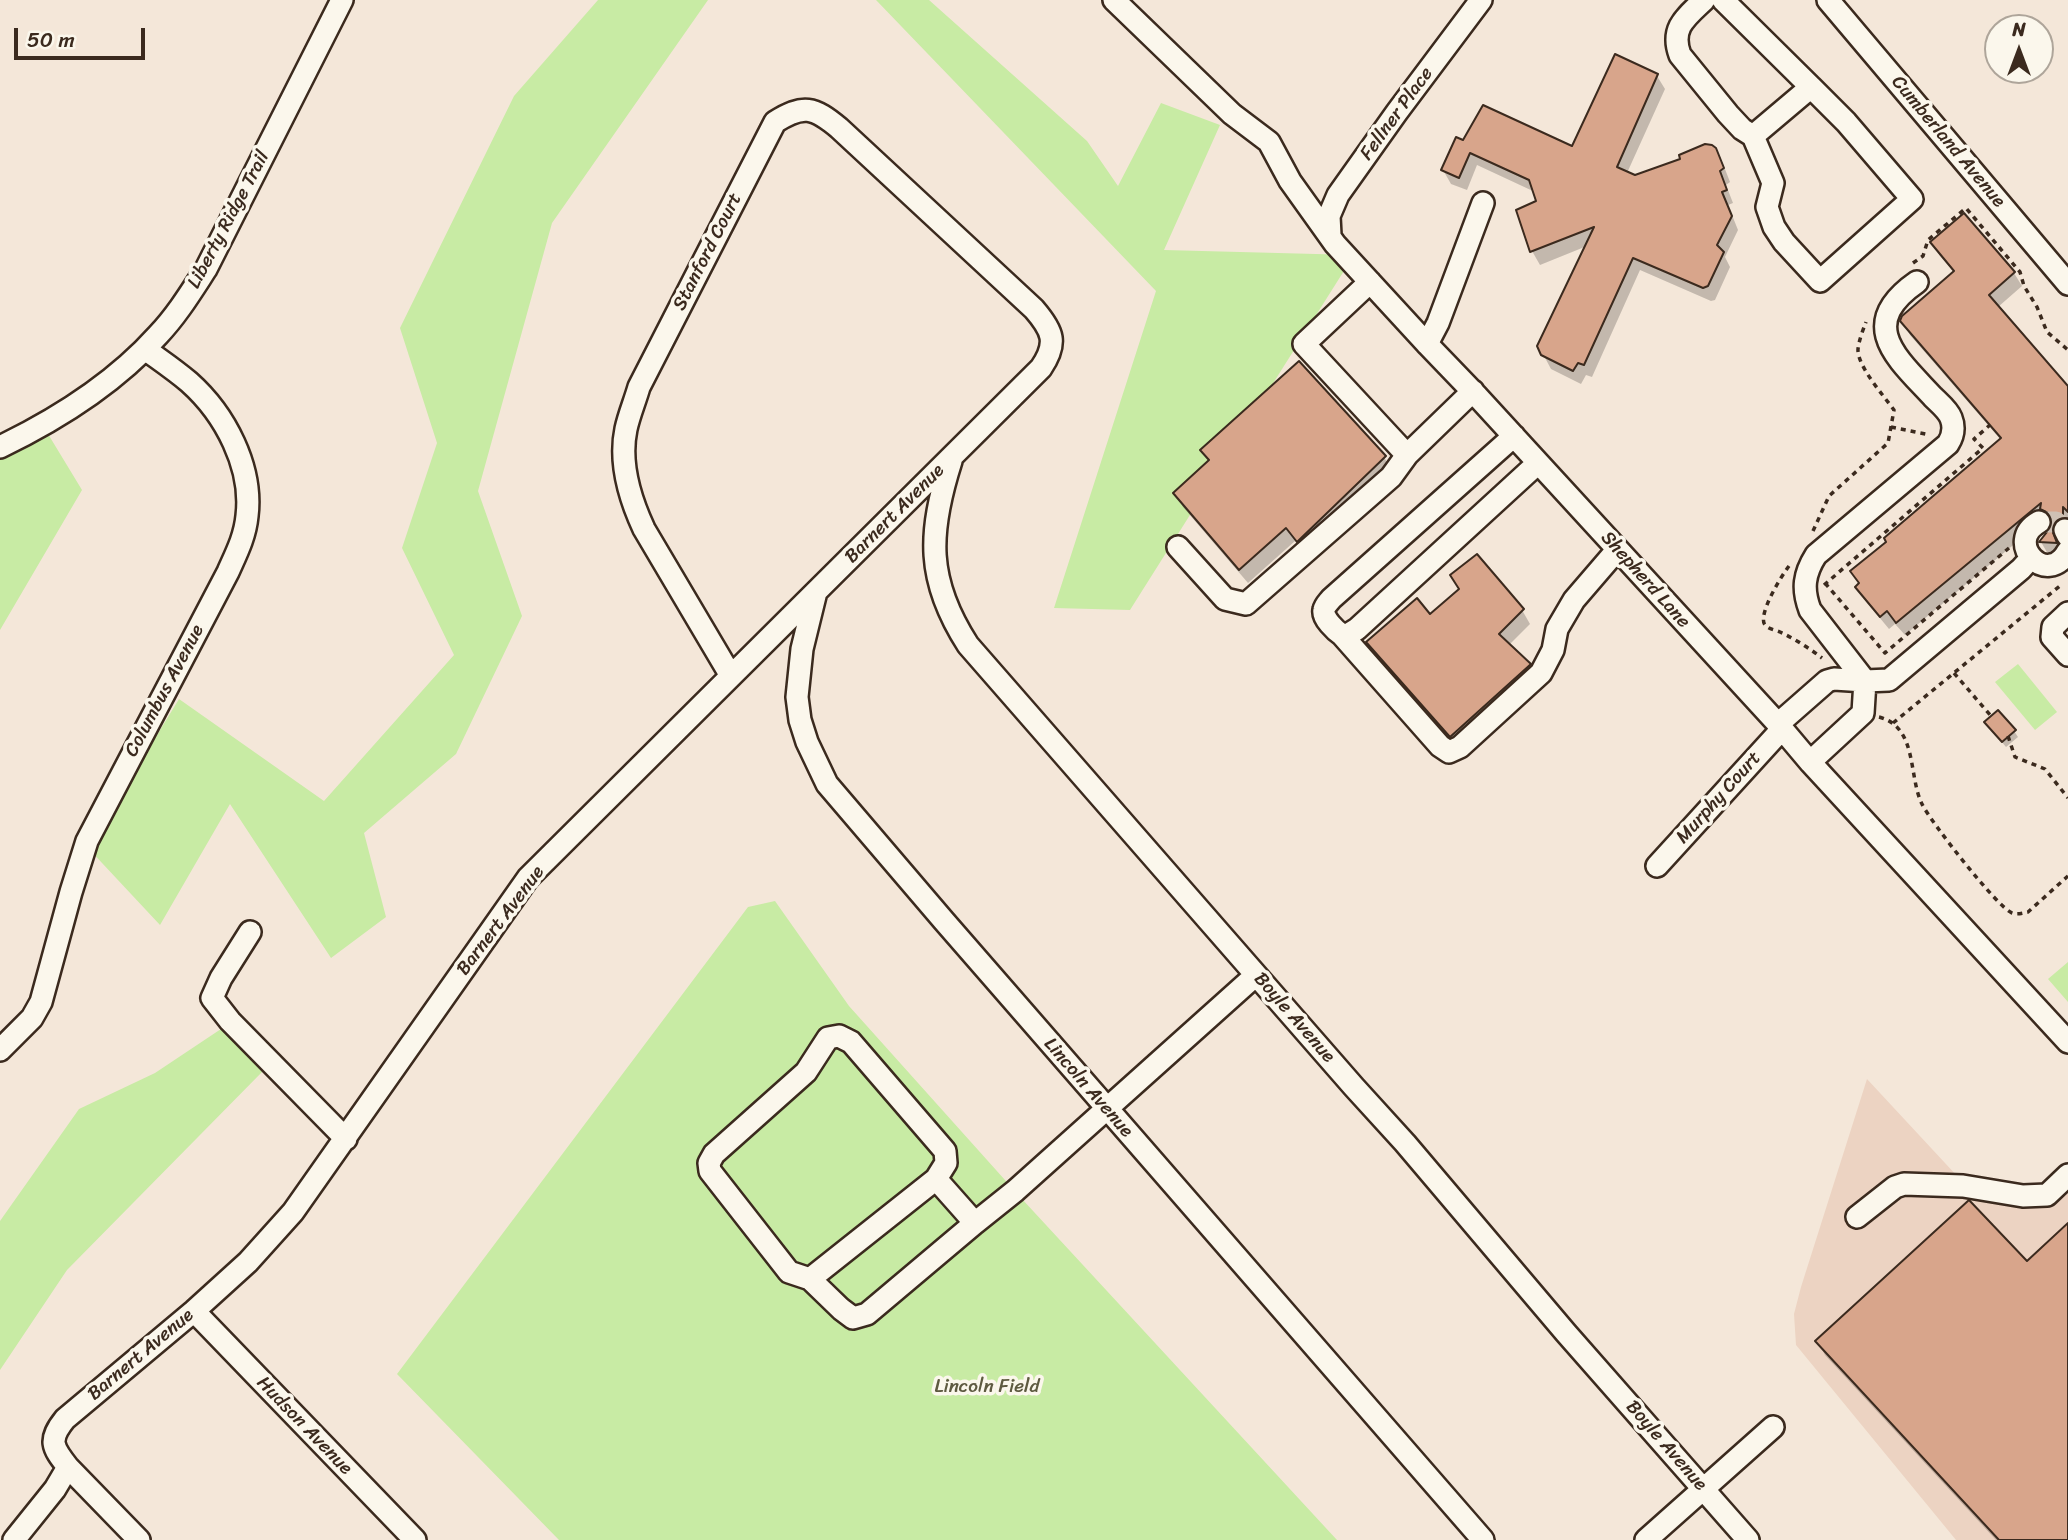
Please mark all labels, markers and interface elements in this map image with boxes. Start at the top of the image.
text: N [2012,13,2026,46]
scale bar [18,14,149,58]
north arrow [1984,14,2054,84]
text: 50 m [27,21,75,59]
street label: Fellner Place [1356,63,1438,165]
street label: Cumberland Avenue [1886,71,2010,213]
street label: Liberty Ridge Trail [183,147,275,293]
street label: Stanford Court [669,190,747,314]
street label: Barnert Avenue [841,460,949,568]
street label: Shepherd Lane [1596,527,1694,633]
street label: Columbus Avenue [121,621,209,761]
street label: Murphy Court [1672,747,1766,849]
street label: Barnert Avenue [452,862,550,980]
street label: Boyle Avenue [1249,968,1339,1068]
street label: Lincoln Avenue [1039,1033,1137,1143]
street label: Barnert Avenue [83,1304,199,1406]
street label: Hudson Avenue [251,1372,357,1480]
park label: Lincoln Field [935,1376,1039,1398]
street label: Boyle Avenue [1621,1396,1711,1496]

